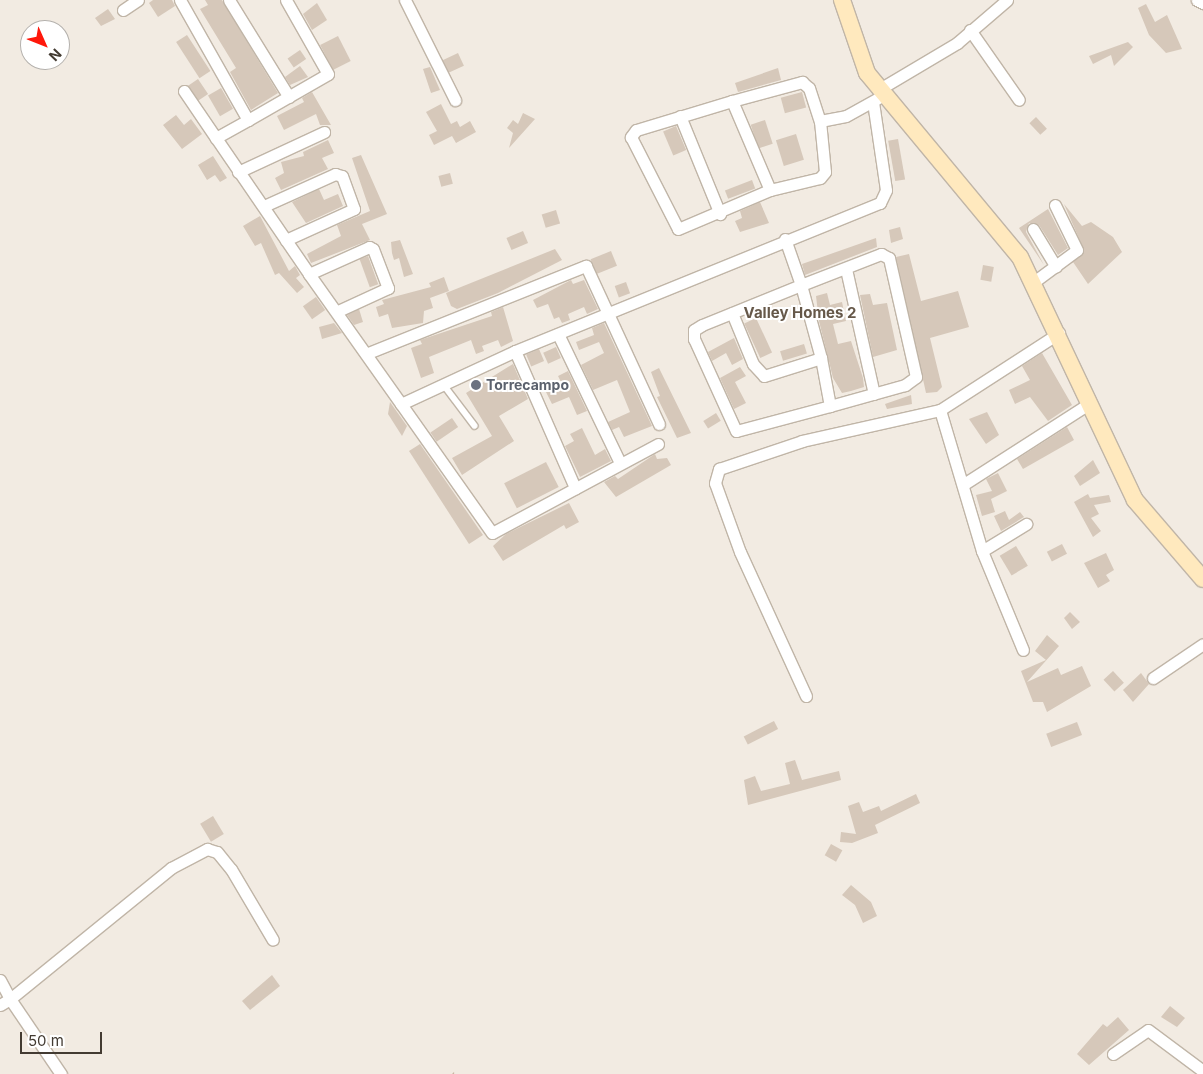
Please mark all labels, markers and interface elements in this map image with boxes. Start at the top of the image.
north arrow [20,20,70,70]
text: N [46,45,65,65]
district label: Valley Homes 2 [744,304,856,322]
place label: Torrecampo [486,377,569,393]
marker: Torrecampo [470,379,482,391]
scale bar [22,1022,105,1054]
text: 50 m [28,1031,64,1050]

